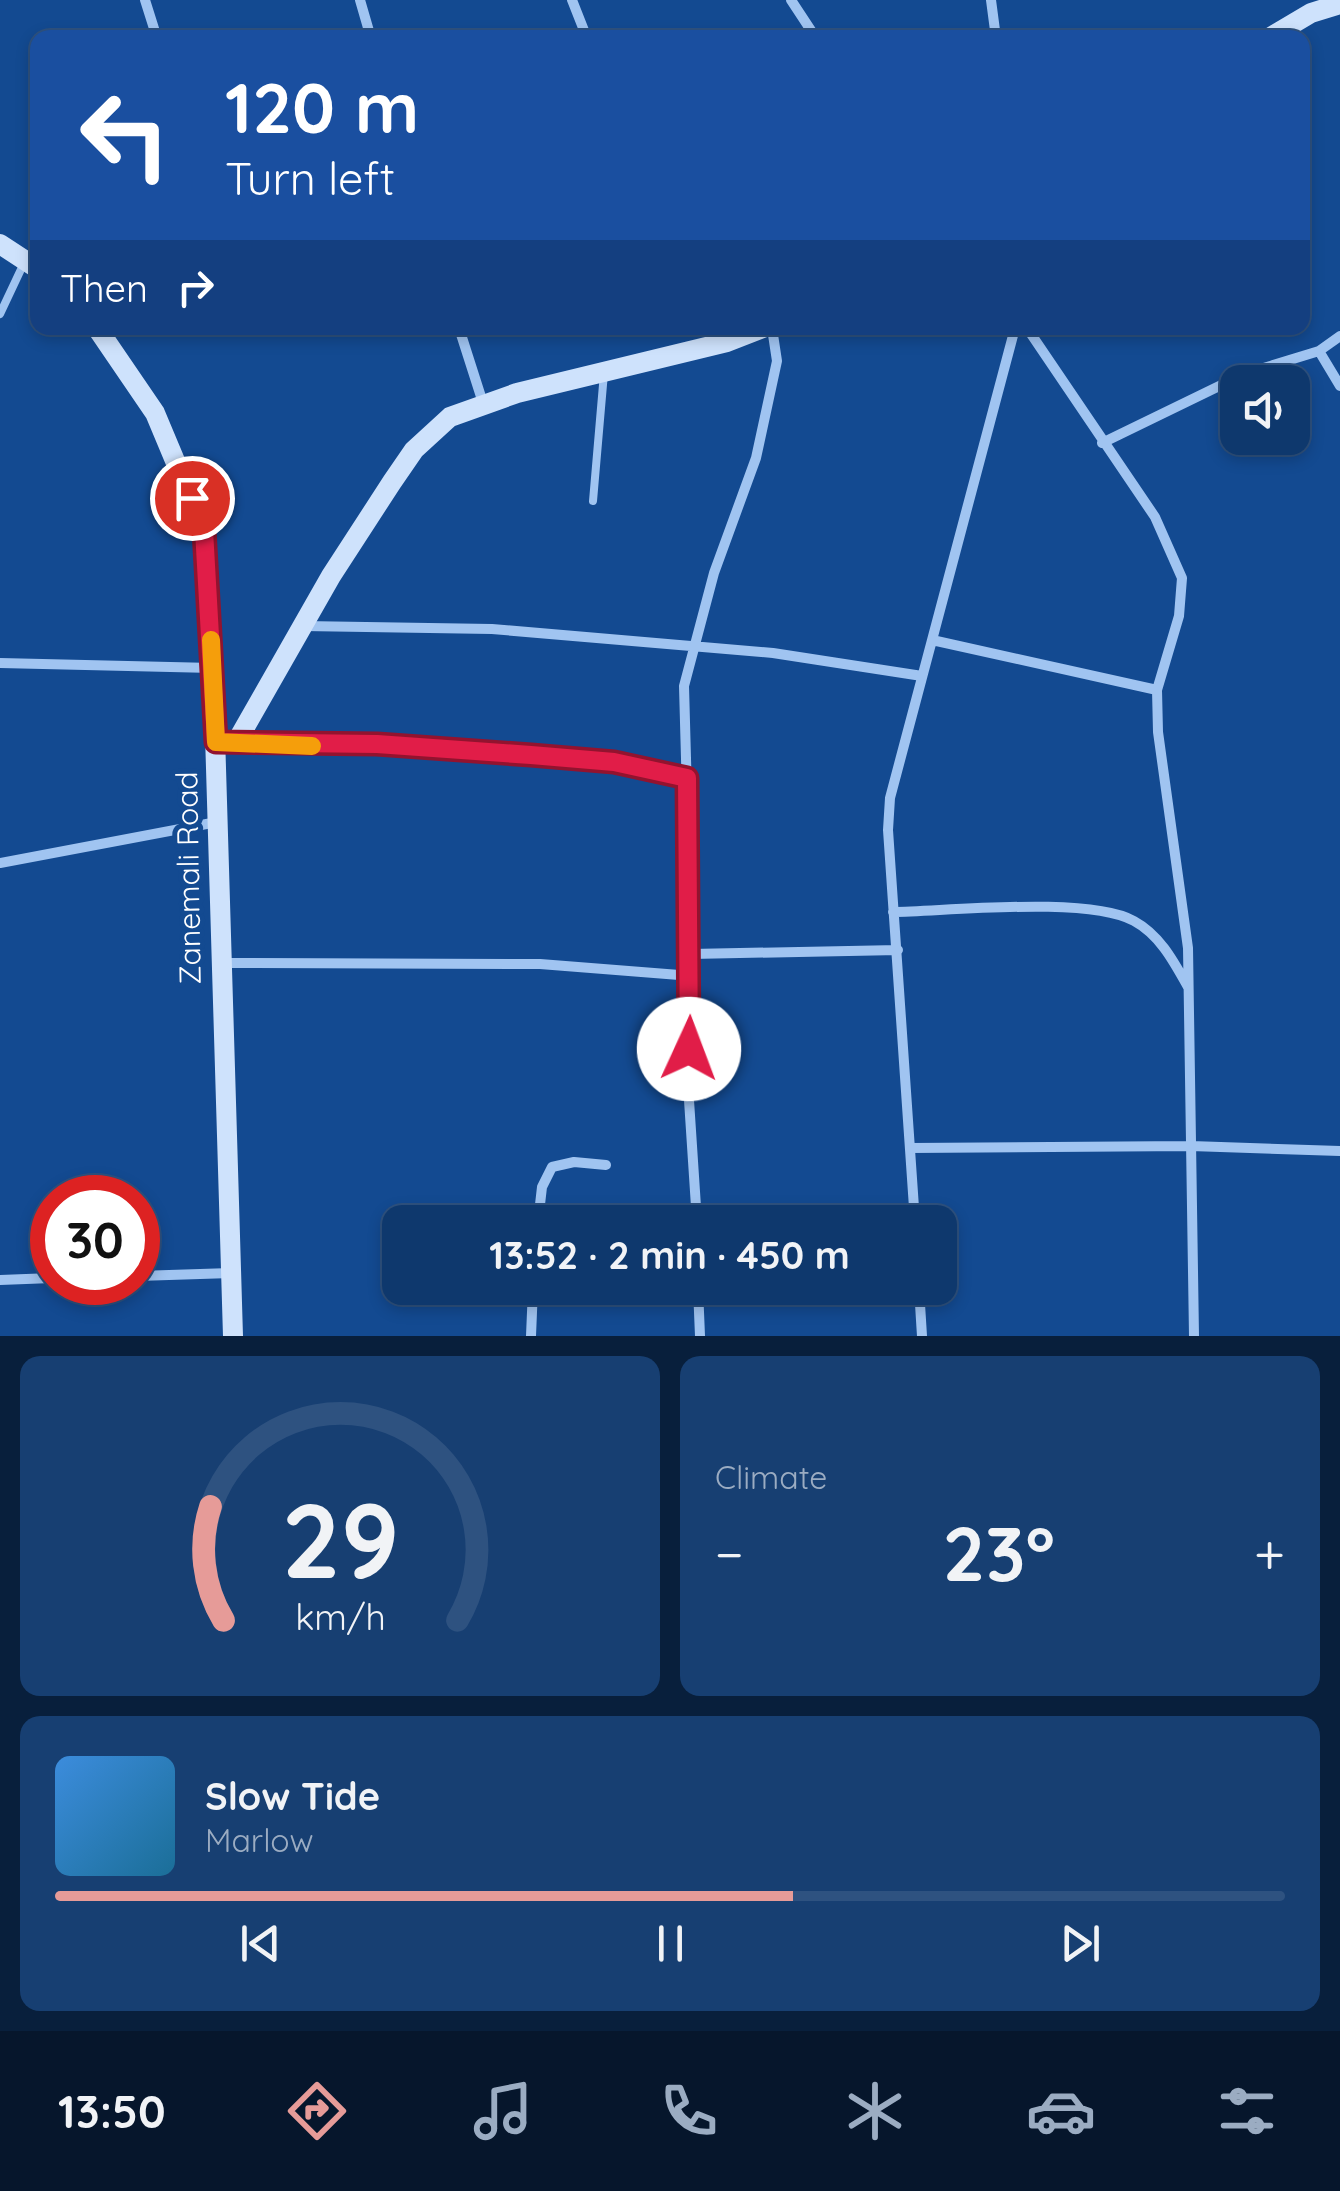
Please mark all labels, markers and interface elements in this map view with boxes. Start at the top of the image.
text: 120 m [225,63,419,151]
icon: left [60,70,190,200]
text: Turn left [225,150,395,206]
icon: right [168,260,223,315]
text: Then [60,264,148,312]
map controls [1220,365,1310,455]
button: sound [1220,365,1310,455]
pin [150,456,235,541]
icon: arrive [165,471,220,526]
street label: Zanemali Road [167,771,209,985]
position arrow [637,997,741,1101]
speed limit sign: 30 [30,1175,160,1305]
text: 13:52 · 2 min · 450 m [489,1231,850,1279]
text: Climate [715,1457,827,1497]
text: 29 [281,1474,399,1604]
text: 23° [943,1506,1055,1600]
text: − [715,1519,744,1588]
text: + [1254,1519,1285,1588]
text: km/h [295,1594,385,1639]
text: Slow Tide [205,1772,380,1820]
text: Marlow [205,1820,314,1860]
icon: previous [233,1916,288,1971]
icon: pause [643,1916,698,1971]
icon: next [1053,1916,1108,1971]
icon: directions [282,2076,352,2146]
icon: music [468,2076,538,2146]
icon: phone [654,2076,724,2146]
icon: climate [840,2076,910,2146]
icon: car [1026,2076,1096,2146]
icon: filters [1212,2076,1282,2146]
text: 13:50 [58,2083,166,2139]

